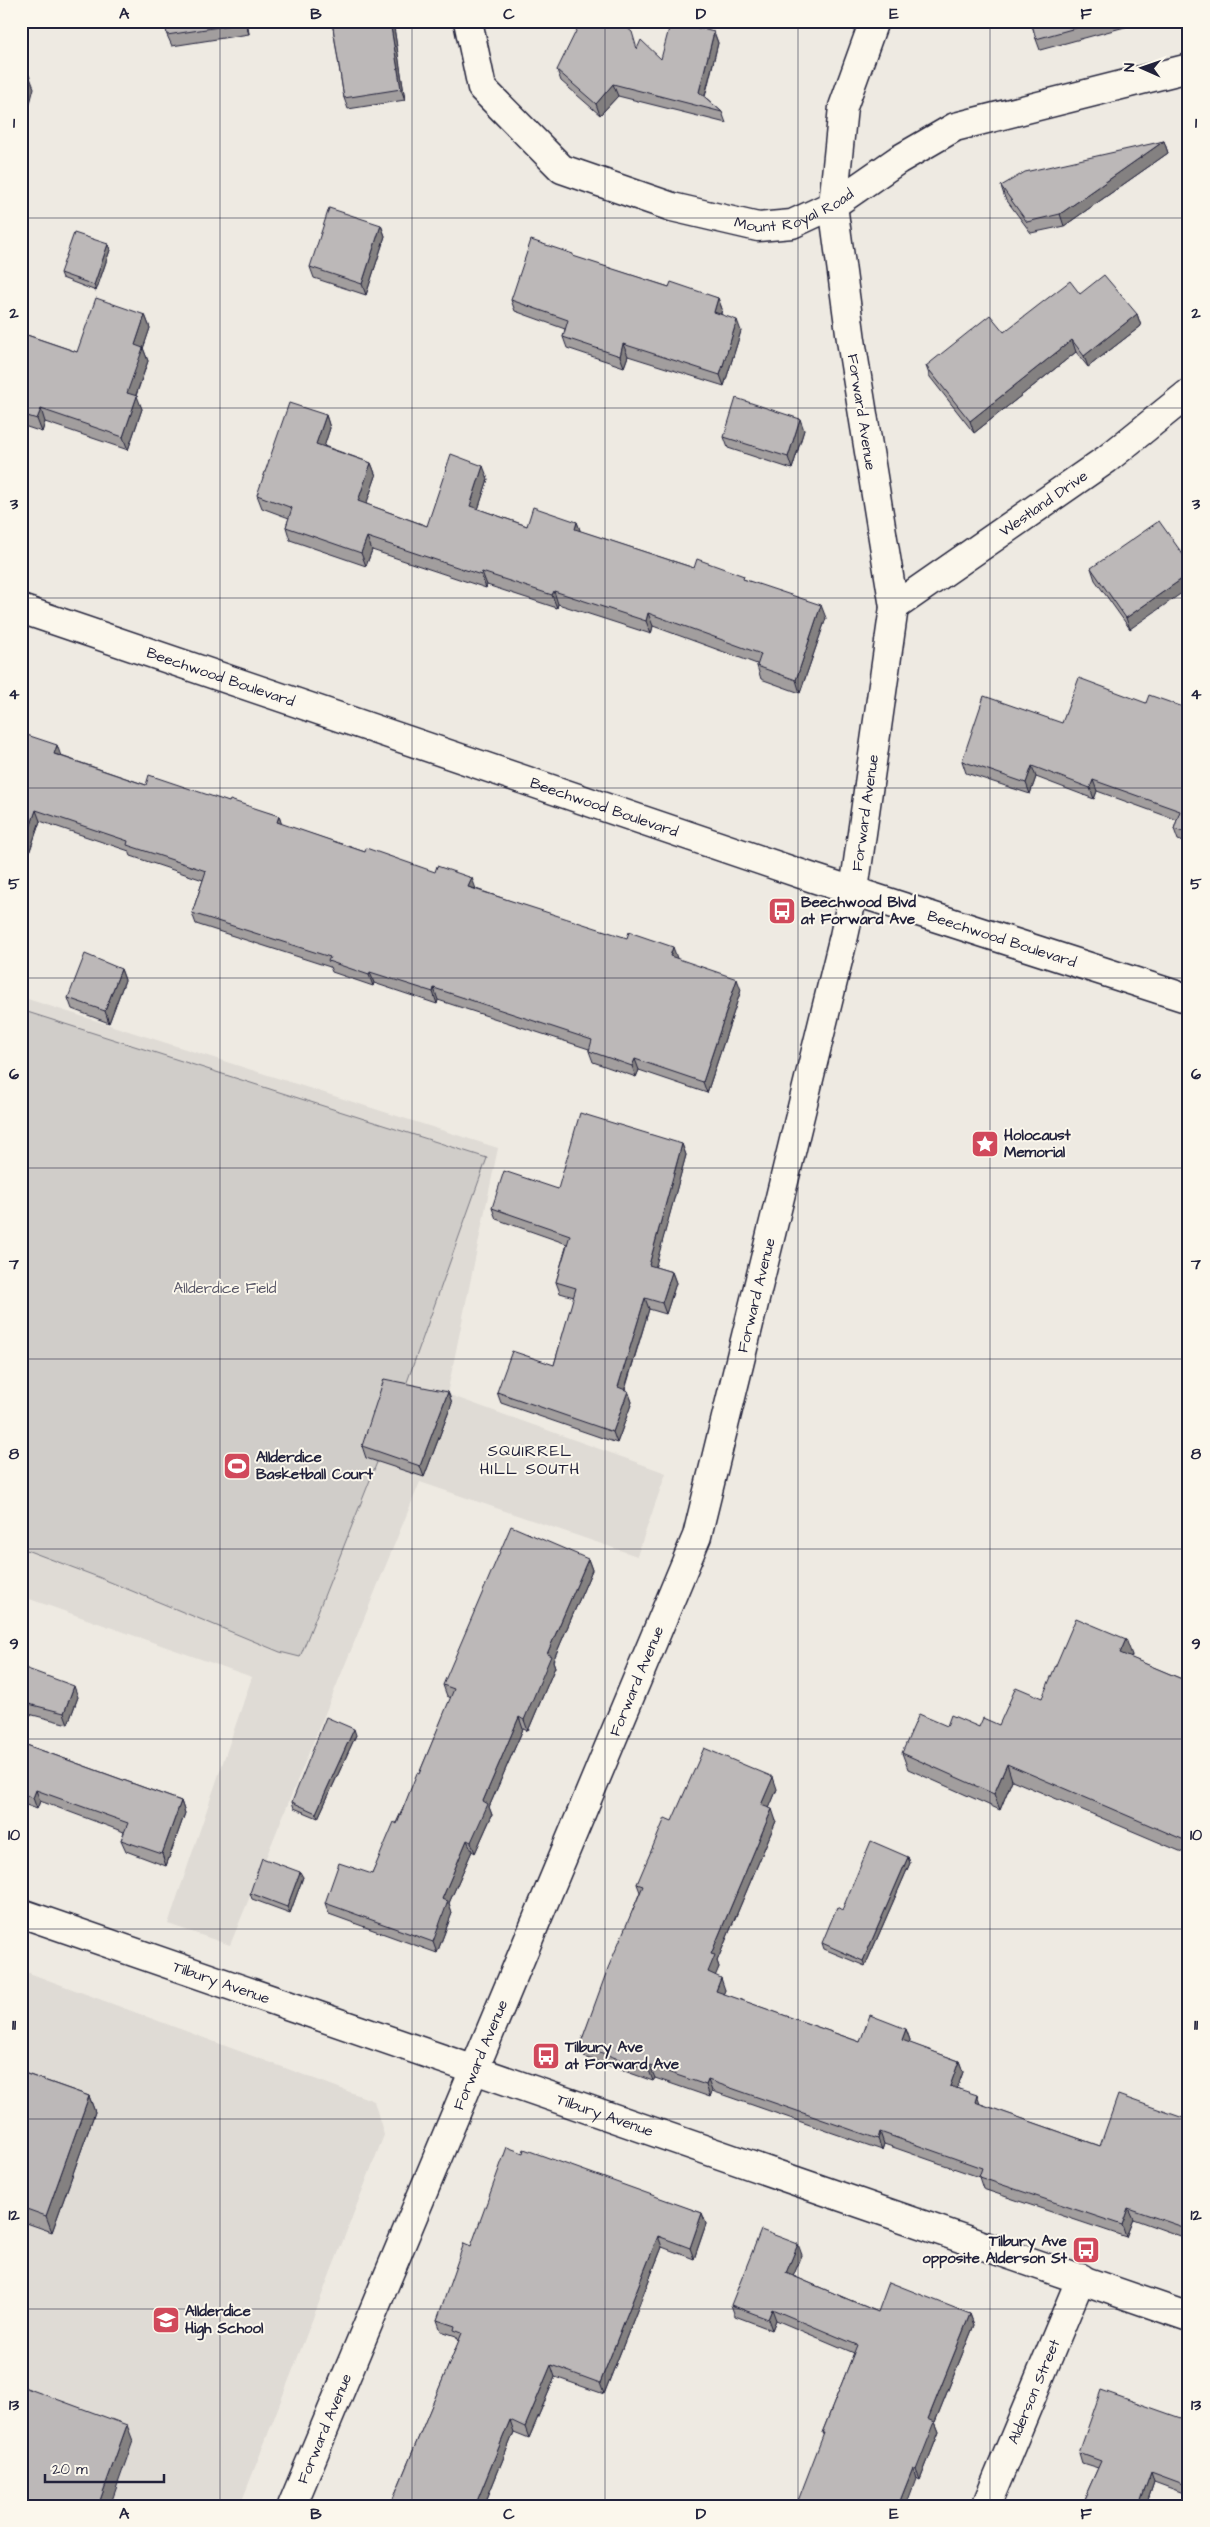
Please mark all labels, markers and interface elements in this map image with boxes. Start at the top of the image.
text: A [119,3,130,25]
text: B [310,3,322,25]
text: C [503,3,515,25]
text: D [696,3,707,25]
text: E [889,3,899,25]
text: F [1080,3,1092,25]
north arrow [1118,42,1168,92]
text: N [1120,63,1140,72]
text: 1 [13,112,16,134]
text: 1 [1195,112,1198,134]
street label: Mount Royal Road [732,184,858,238]
text: 2 [8,302,19,324]
text: 2 [1190,302,1201,324]
street label: Forward Avenue [842,352,881,472]
street label: Westland Drive [995,465,1092,542]
text: 3 [9,493,19,515]
text: 3 [1191,493,1201,515]
street label: Beechwood Boulevard [144,642,298,712]
text: 4 [9,683,20,705]
text: 4 [1191,683,1202,705]
street label: Forward Avenue [847,753,884,873]
street label: Beechwood Boulevard [527,773,681,843]
text: 5 [8,873,20,895]
text: 5 [1190,873,1202,895]
place label: Beechwood Blvd at Forward Ave [800,892,916,930]
bus stop icon: Beechwood Blvd at Forward Ave [767,896,797,926]
street label: Beechwood Boulevard [925,906,1079,973]
text: 6 [9,1063,19,1085]
text: 6 [1191,1063,1201,1085]
place label: Holocaust Memorial [1004,1125,1072,1163]
place icon: Holocaust Memorial [970,1129,1000,1159]
street label: Forward Avenue [732,1236,781,1355]
text: 7 [8,1253,19,1275]
text: 7 [1190,1253,1201,1275]
park label: Allderdice Field [174,1278,277,1299]
district label: SQUIRREL HILL SOUTH [480,1440,580,1480]
text: 8 [9,1443,20,1465]
text: 8 [1191,1443,1202,1465]
place label: Allderdice Basketball Court [256,1447,374,1485]
sports icon: Allderdice Basketball Court [222,1451,252,1481]
street label: Forward Avenue [605,1623,669,1740]
text: 9 [9,1633,19,1655]
text: 9 [1191,1633,1201,1655]
text: 10 [8,1824,20,1846]
text: 10 [1190,1824,1202,1846]
street label: Tilbury Avenue [170,1956,273,2009]
street label: Forward Avenue [449,1997,513,2113]
text: 11 [12,2014,17,2036]
text: 11 [1194,2014,1199,2036]
place label: Tilbury Ave at Forward Ave [564,2037,679,2075]
bus stop icon: Tilbury Ave at Forward Ave [531,2041,561,2071]
street label: Tilbury Avenue [554,2089,656,2142]
text: 12 [8,2204,20,2226]
text: 12 [1190,2204,1202,2226]
place label: Tilbury Ave opposite Alderson St [922,2231,1068,2269]
bus stop icon: Tilbury Ave opposite Alderson St [1071,2235,1101,2265]
place label: Allderdice High School [185,2301,264,2341]
school or university icon: Allderdice High School [151,2305,181,2335]
street label: Alderson Street [1003,2336,1065,2447]
street label: Forward Avenue [292,2370,357,2487]
text: 13 [9,2394,20,2416]
text: 13 [1191,2394,1202,2416]
scale bar [45,2452,164,2484]
text: 20 m [52,2459,88,2480]
text: A [119,2503,130,2525]
text: B [310,2503,322,2525]
text: C [503,2503,515,2525]
text: D [696,2503,707,2525]
text: E [889,2503,899,2525]
text: F [1080,2503,1092,2525]

